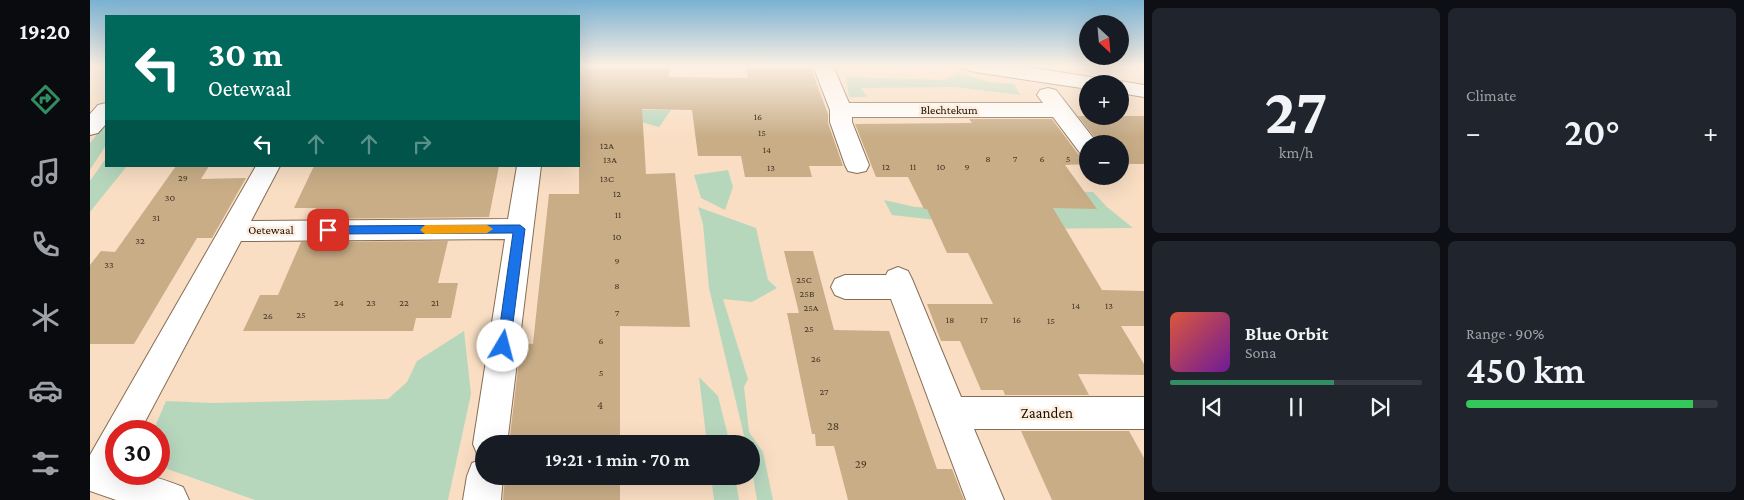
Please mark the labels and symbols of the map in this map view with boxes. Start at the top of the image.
north arrow [1079,15,1129,65]
street label: Blechtekum [920,103,978,117]
house number: 16 [754,111,762,122]
house number: 15 [758,127,766,138]
house number: 12A [600,140,614,151]
house number: 14 [763,144,771,155]
house number: 8 [985,153,991,164]
house number: 7 [1013,153,1018,164]
house number: 6 [1039,153,1045,164]
house number: 5 [1066,153,1071,164]
house number: 13A [603,154,617,165]
house number: 12 [882,161,890,172]
house number: 11 [910,161,916,172]
house number: 10 [937,161,946,172]
house number: 9 [964,161,970,172]
house number: 13 [767,162,775,173]
house number: 29 [178,172,188,183]
house number: 13C [600,173,614,184]
house number: 12 [613,188,621,199]
house number: 30 [165,192,176,203]
pin [307,209,349,251]
house number: 11 [615,209,621,220]
house number: 31 [152,212,160,223]
street label: Oetewaal [248,223,294,237]
house number: 10 [613,231,622,242]
house number: 32 [135,235,145,246]
house number: 9 [614,255,620,266]
house number: 33 [104,259,114,270]
house number: 25C [796,274,812,285]
house number: 8 [614,280,620,291]
house number: 25B [800,288,815,299]
house number: 24 [334,297,344,308]
house number: 23 [366,297,376,308]
house number: 22 [399,297,409,308]
house number: 21 [431,297,439,308]
house number: 14 [1072,300,1080,311]
house number: 13 [1105,300,1113,311]
house number: 25A [803,302,819,313]
house number: 7 [615,307,620,318]
house number: 25 [296,309,306,320]
house number: 26 [263,310,273,321]
house number: 18 [946,314,954,325]
house number: 17 [980,314,988,325]
house number: 16 [1013,314,1021,325]
house number: 15 [1047,315,1055,326]
position arrow [476,319,528,371]
house number: 25 [804,323,814,334]
house number: 6 [598,335,604,346]
house number: 26 [811,353,821,364]
house number: 5 [599,367,604,378]
house number: 27 [819,386,829,397]
house number: 4 [597,398,603,412]
street label: Zaanden [1021,405,1073,421]
house number: 28 [827,419,839,433]
speed limit sign: 30 [105,420,170,485]
house number: 29 [855,457,867,471]

